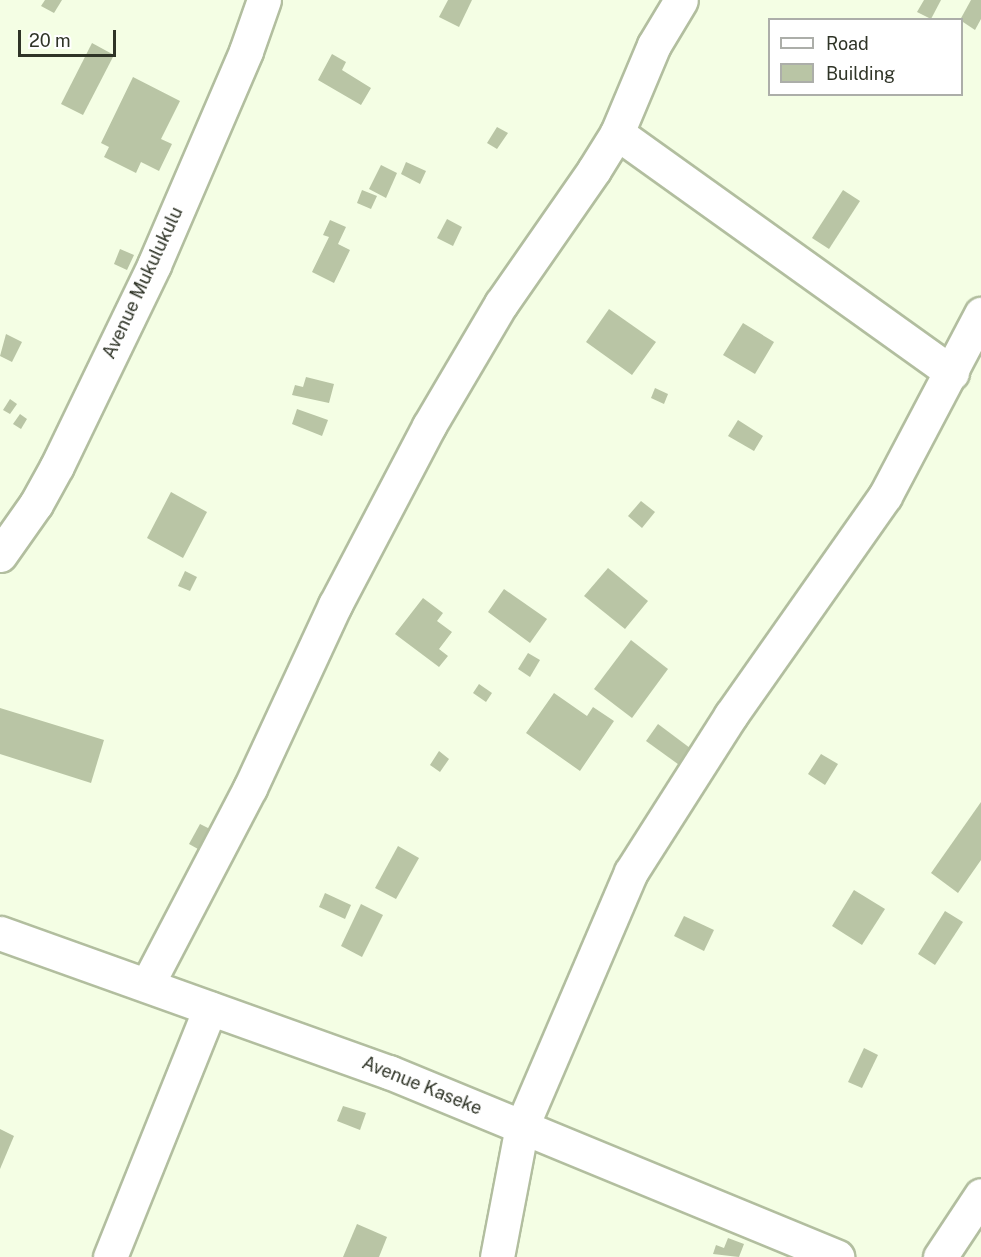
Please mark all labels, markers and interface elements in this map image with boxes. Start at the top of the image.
scale bar [21,18,118,56]
legend [768,18,963,96]
text: 20 m [29,30,71,51]
text: Road [826,33,869,54]
text: Building [826,63,895,84]
street label: Avenue Mukulukulu [98,204,188,362]
street label: Avenue Kaseke [359,1052,485,1120]

